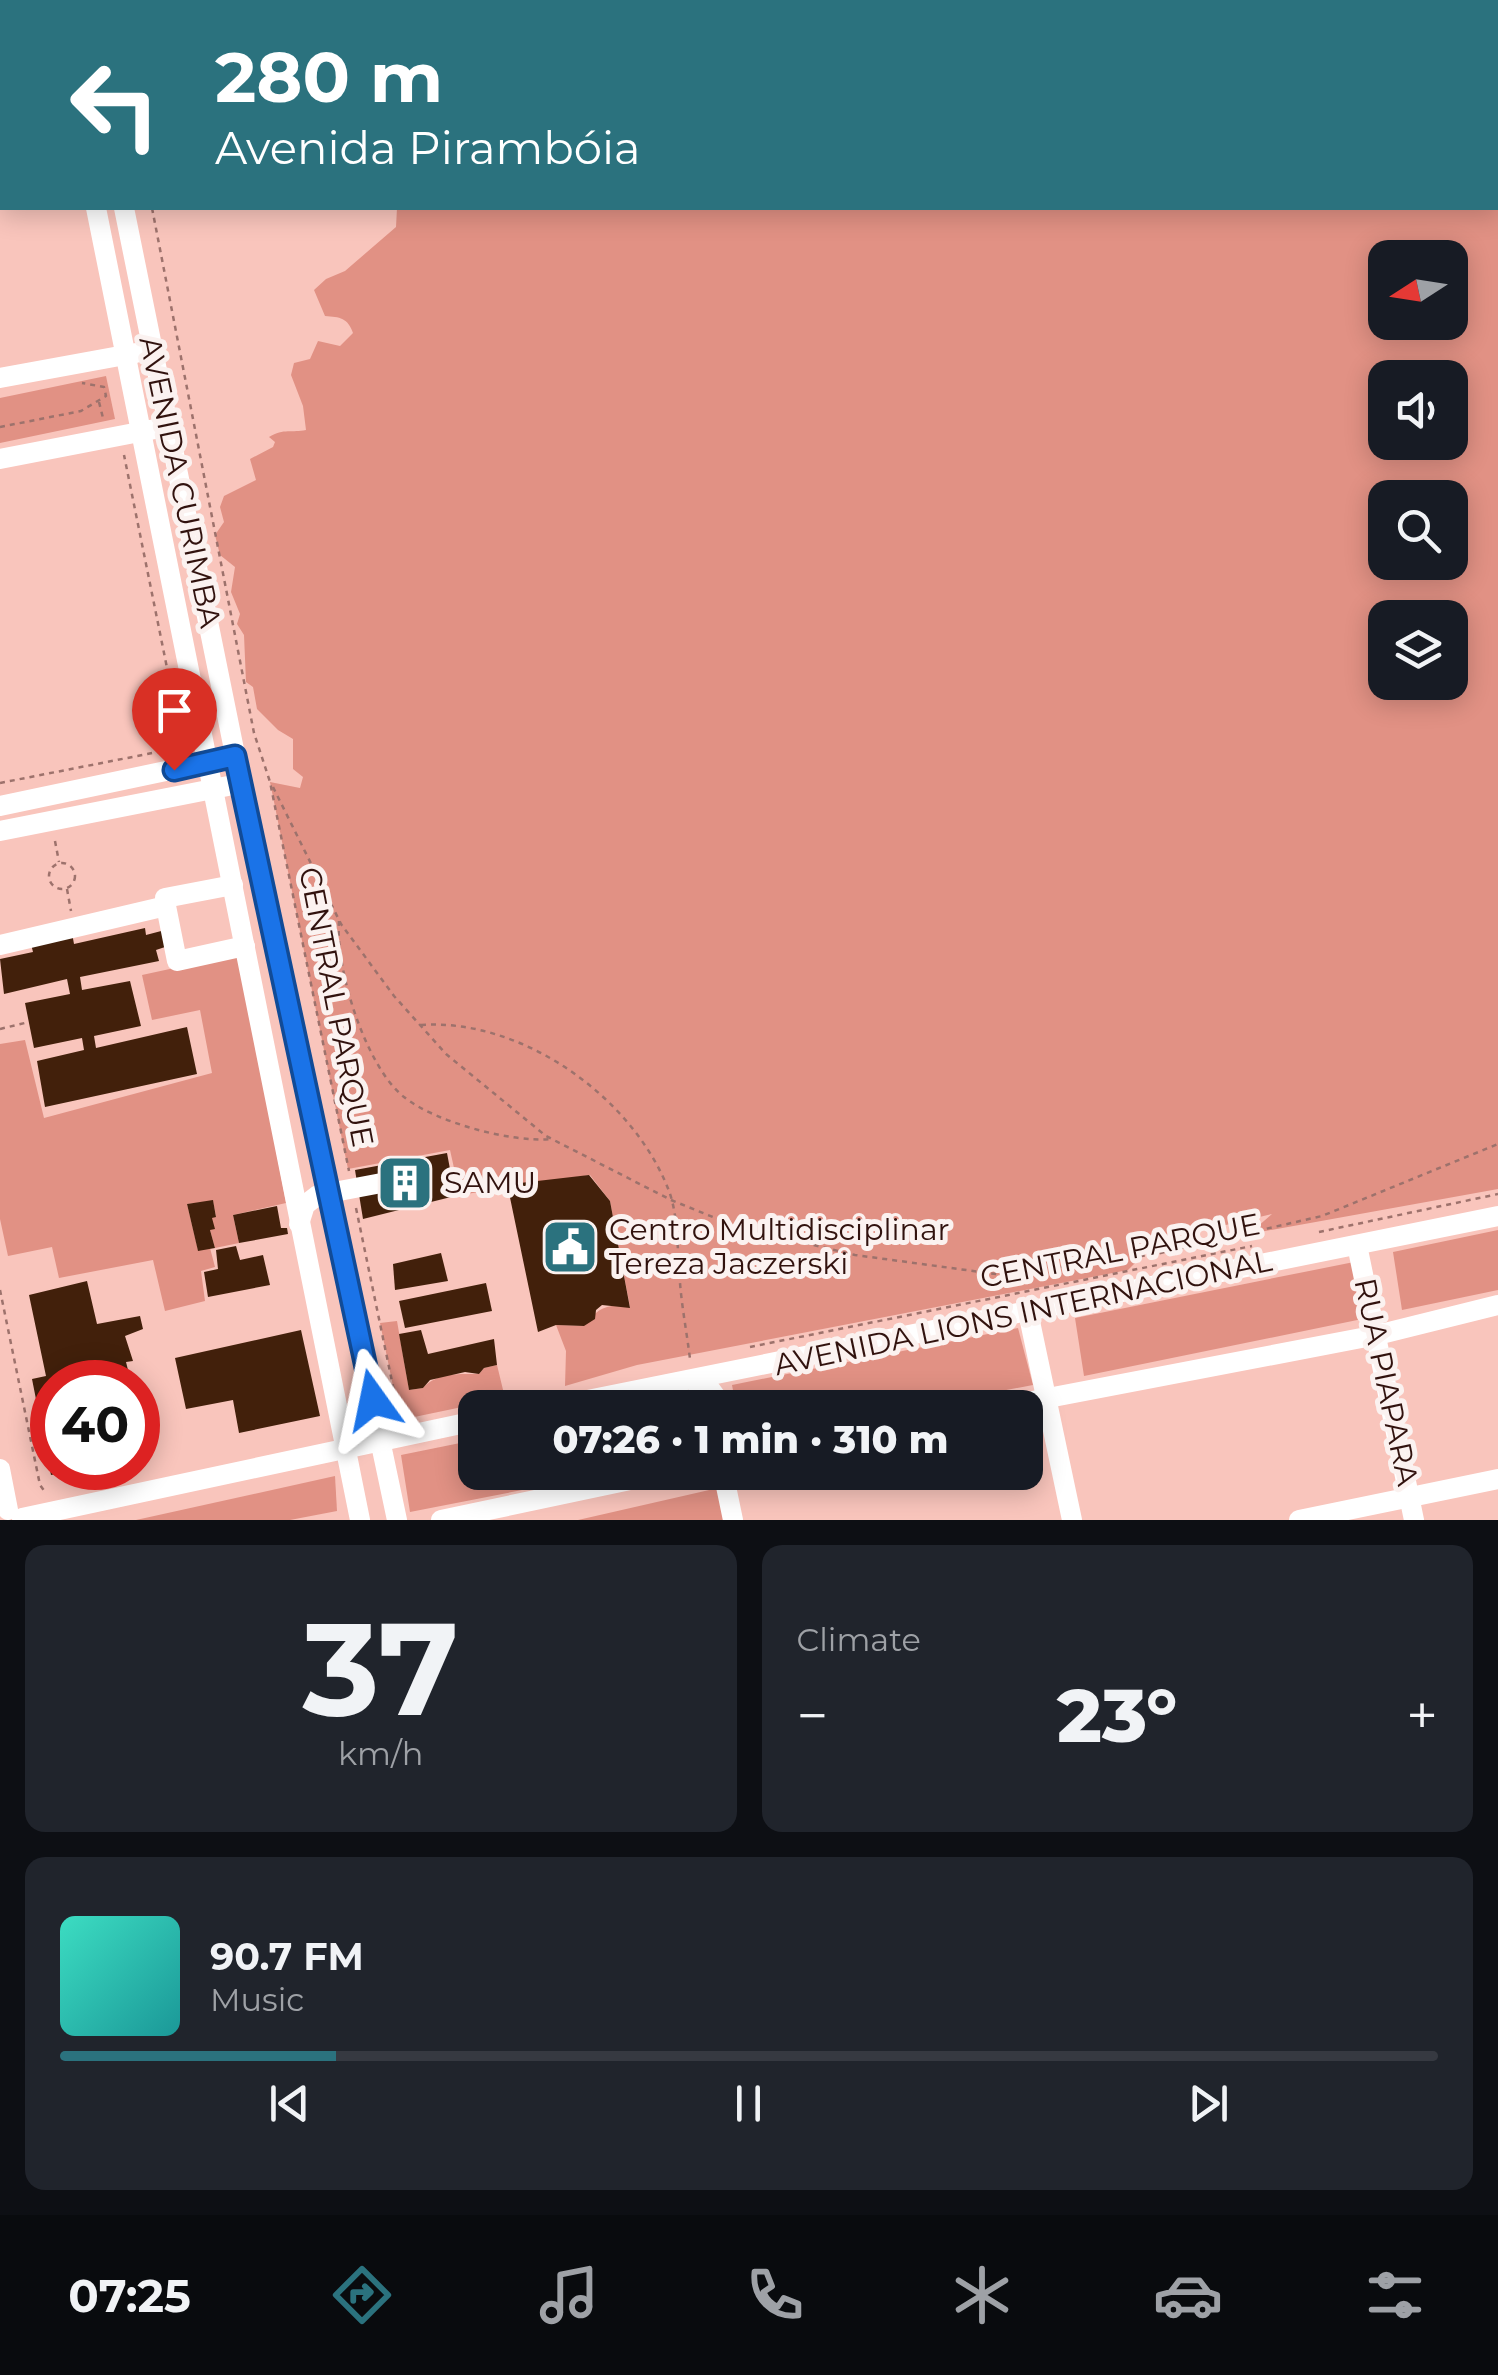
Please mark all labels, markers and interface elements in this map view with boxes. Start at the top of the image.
text: 280 m [215,34,443,120]
icon: left [50,40,180,170]
text: Avenida Pirambóia [215,120,641,175]
north arrow [1368,240,1468,340]
map controls [1368,240,1468,700]
street label: AVENIDA CURIMBA [132,333,230,631]
button: sound [1368,360,1468,460]
button: search [1368,480,1468,580]
button: layers [1368,600,1468,700]
pin [132,668,217,771]
icon: arrive [147,683,202,738]
street label: CENTRAL PARQUE [291,864,382,1150]
building icon: SAMU [375,1153,435,1213]
place label: SAMU [444,1164,536,1201]
street label: CENTRAL PARQUE [977,1205,1263,1296]
place label: Centro Multidisciplinar Tereza Jaczerski [609,1211,950,1282]
public building icon: Centro Multidisciplinar Tereza Jaczerski [540,1217,600,1277]
street label: AVENIDA LIONS INTERNACIONAL [771,1242,1276,1383]
street label: RUA PIAPARA [1346,1275,1427,1489]
position arrow [321,1348,425,1452]
speed limit sign: 40 [30,1360,160,1490]
text: 07:26 · 1 min · 310 m [553,1416,948,1463]
text: 37 [303,1589,459,1748]
text: Climate [797,1620,921,1659]
text: 23° [1057,1669,1177,1761]
text: − [797,1682,828,1749]
text: + [1406,1682,1438,1749]
text: km/h [338,1734,423,1773]
text: 90.7 FM [210,1933,364,1980]
text: Music [210,1980,304,2019]
icon: previous [262,2076,317,2131]
icon: pause [721,2076,776,2131]
icon: next [1181,2076,1236,2131]
icon: directions [327,2260,397,2330]
icon: music [534,2260,604,2330]
icon: phone [740,2260,810,2330]
icon: climate [947,2260,1017,2330]
icon: car [1153,2260,1223,2330]
icon: filters [1360,2260,1430,2330]
text: 07:25 [68,2268,191,2323]

